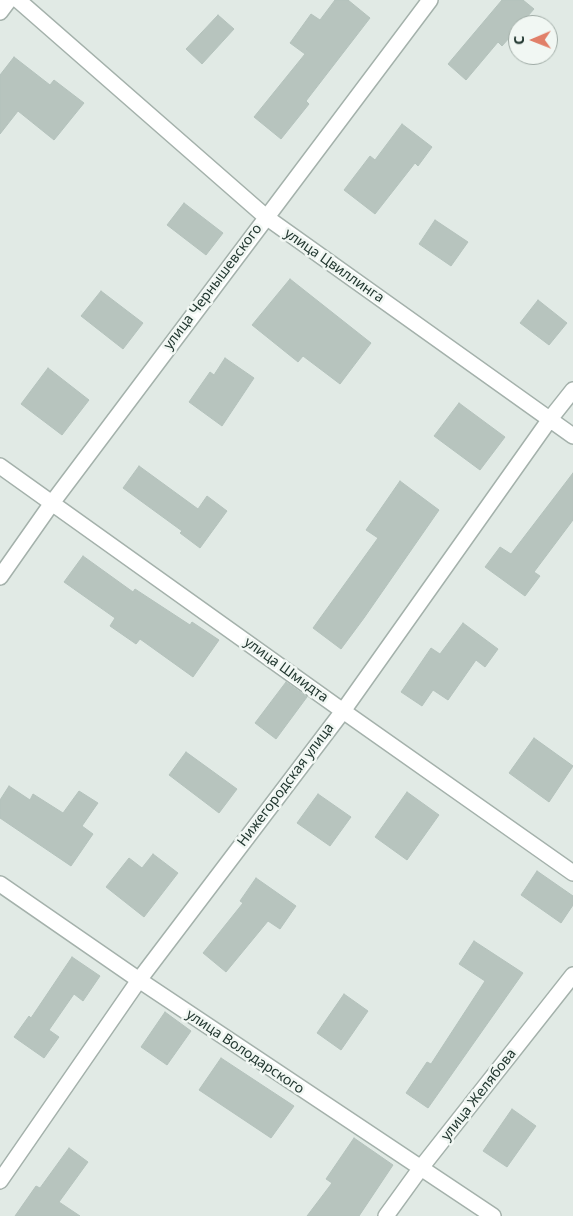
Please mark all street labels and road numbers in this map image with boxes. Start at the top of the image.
street label: улица Чернышевского [160,221,266,353]
street label: улица Цвиллинга [281,225,387,307]
street label: улица Шмидта [241,634,331,706]
street label: Нижегородская улица [234,720,338,850]
street label: улица Володарского [183,1006,307,1098]
street label: улица Желябова [438,1046,520,1144]

